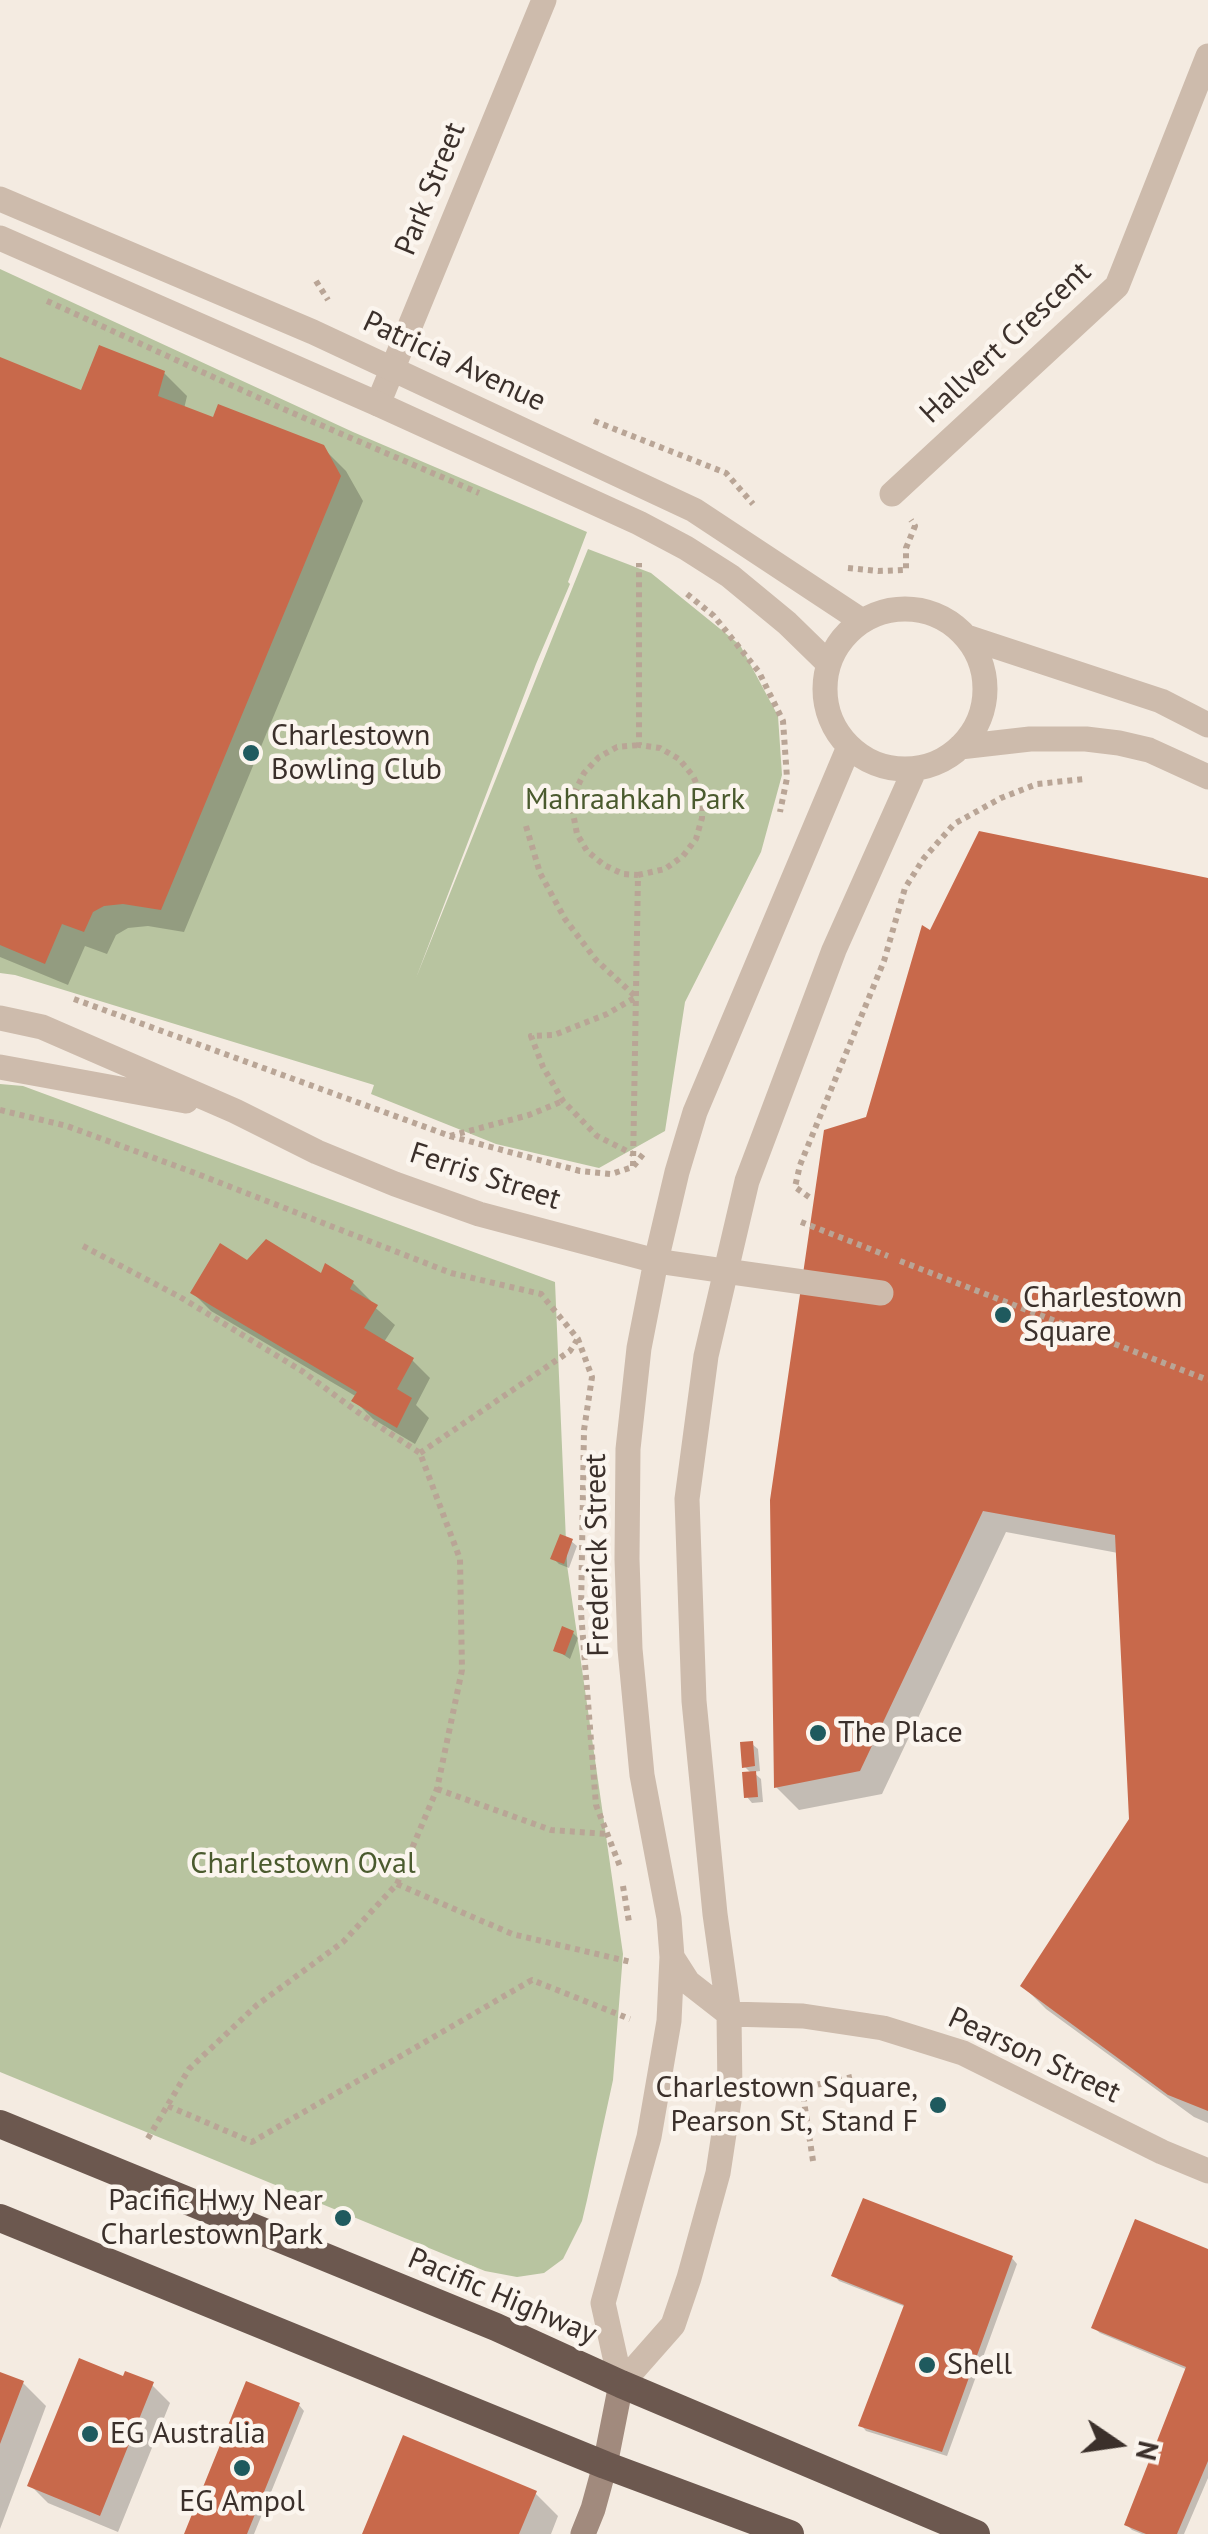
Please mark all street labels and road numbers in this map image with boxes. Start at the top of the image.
street label: Park Street [388,117,474,261]
street label: Hallvert Crescent [913,255,1099,431]
street label: Patricia Avenue [357,304,551,420]
street label: Ferris Street [405,1136,565,1218]
street label: Frederick Street [578,1453,618,1657]
street label: Pearson Street [942,2000,1126,2112]
street label: Pacific Highway [402,2241,602,2353]

